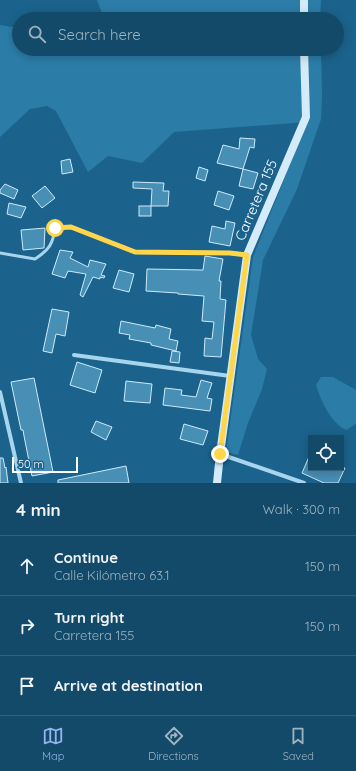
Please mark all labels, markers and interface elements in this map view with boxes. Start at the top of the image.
search box [12,12,344,56]
icon: search [26,23,48,45]
text: Search here [58,25,141,44]
street label: Carretera 155 [231,157,281,243]
route start [46,219,64,237]
map controls [308,435,344,471]
button: locate [308,435,344,471]
route end [211,445,229,463]
scale bar [12,455,78,474]
text: 50 m [18,457,44,471]
text: 4 min [16,499,61,520]
text: Walk · 300 m [262,501,340,517]
text: Continue [54,548,118,567]
icon: ahead [16,555,38,577]
text: 150 m [305,558,340,574]
text: Calle Kilómetro 63.1 [54,567,170,583]
text: Turn right [54,608,125,627]
icon: right [16,615,38,637]
text: 150 m [305,618,340,634]
text: Carretera 155 [54,627,134,643]
icon: arrive [16,675,38,697]
text: Arrive at destination [54,676,203,695]
tab: Map [42,725,64,763]
tab: Directions [148,725,199,763]
tab: Saved [283,725,314,763]

